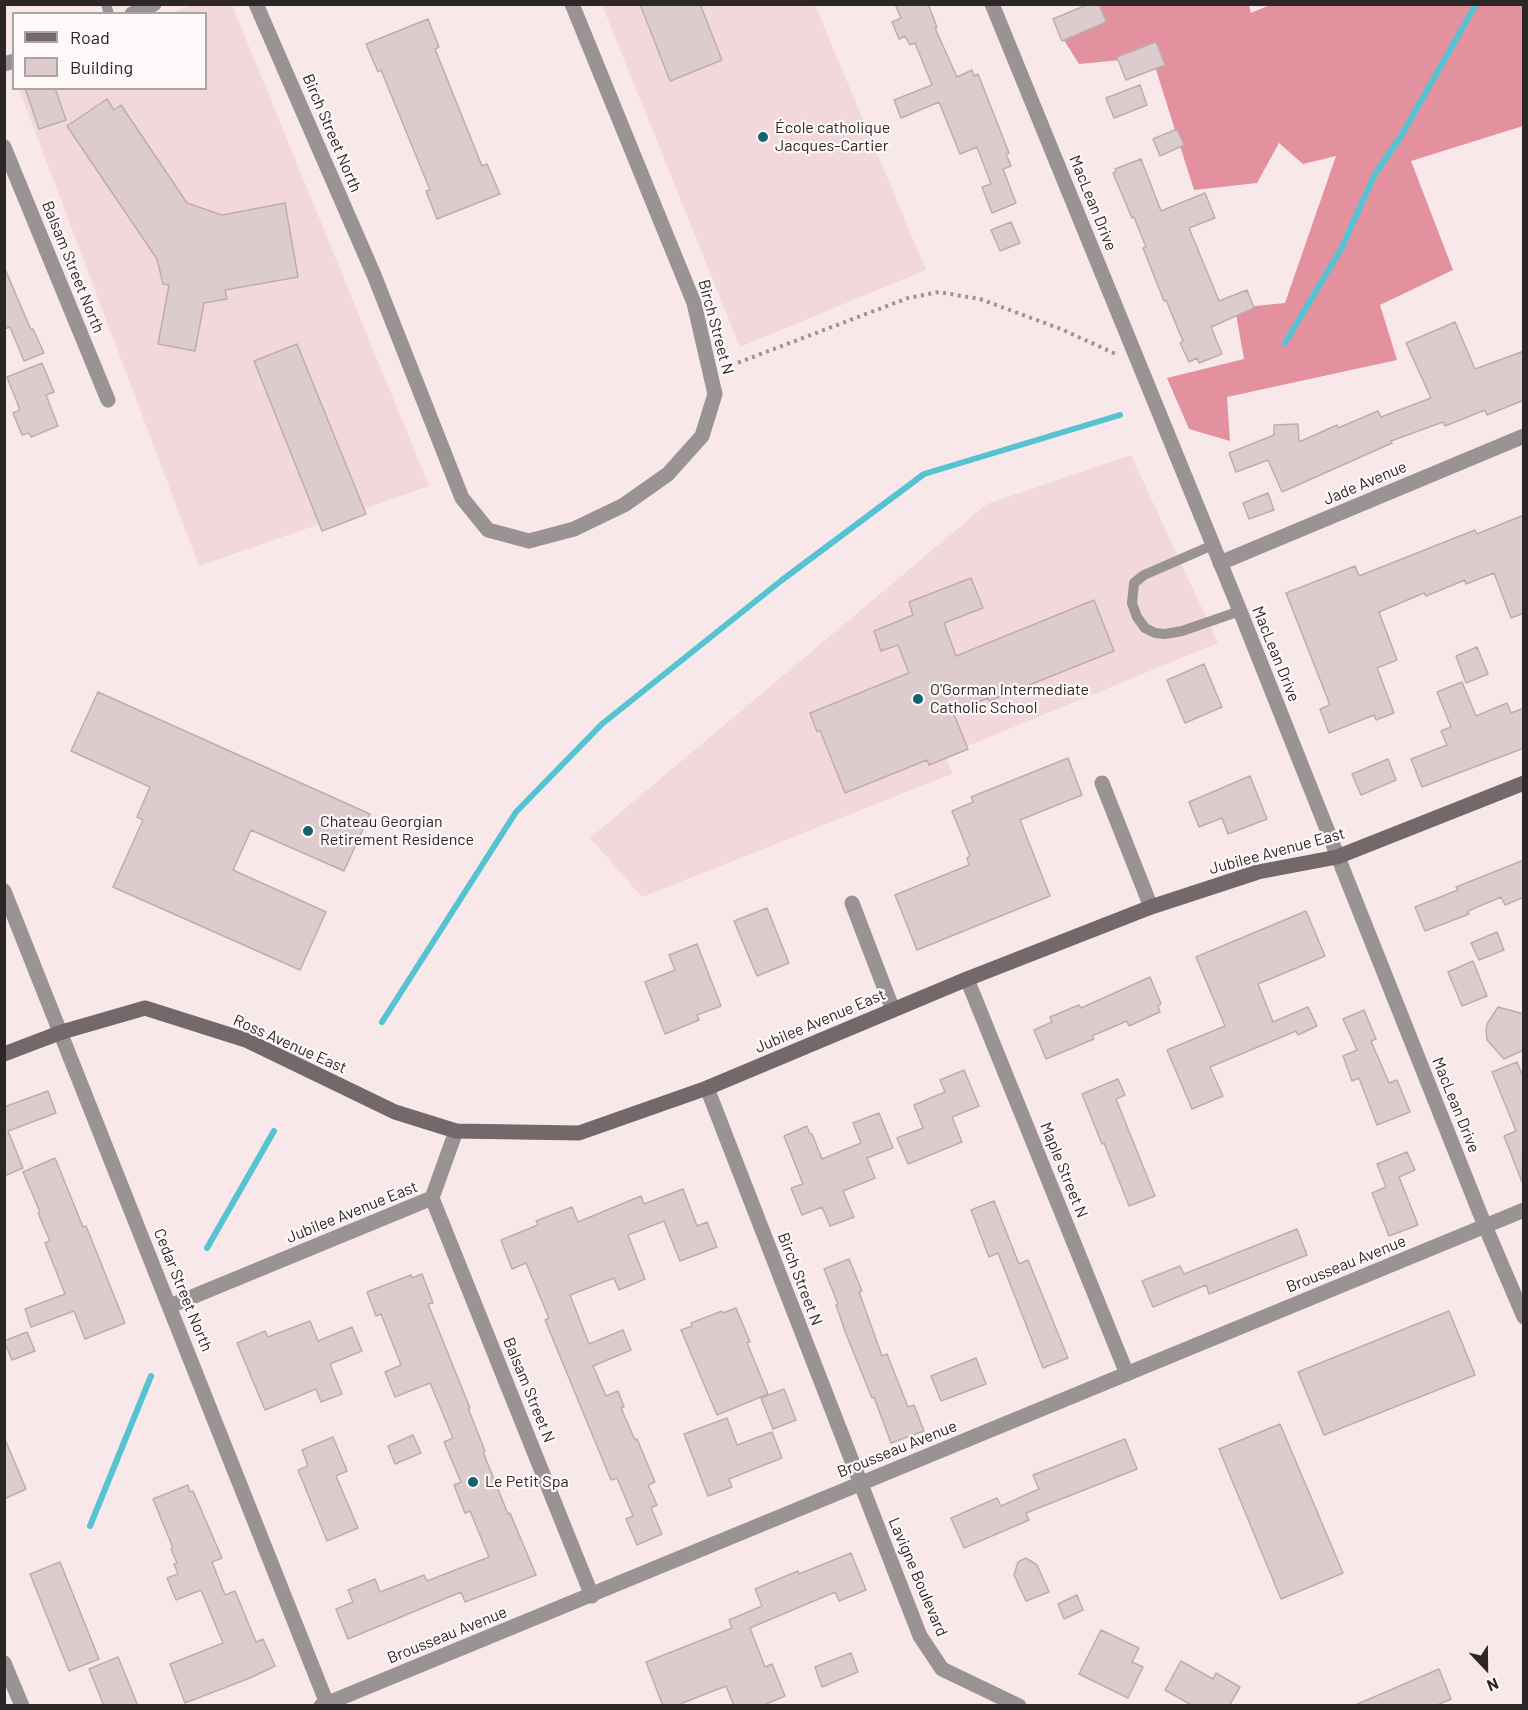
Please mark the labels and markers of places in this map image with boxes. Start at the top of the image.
place label: École catholique Jacques-Cartier [775,118,890,156]
marker: École catholique Jacques-Cartier [756,130,770,144]
place label: O'Gorman Intermediate Catholic School [930,680,1089,718]
marker: O'Gorman Intermediate Catholic School [911,692,925,706]
place label: Chateau Georgian Retirement Residence [320,812,474,850]
marker: Chateau Georgian Retirement Residence [301,824,315,838]
place label: Le Petit Spa [485,1472,569,1492]
marker: Le Petit Spa [466,1475,480,1489]

